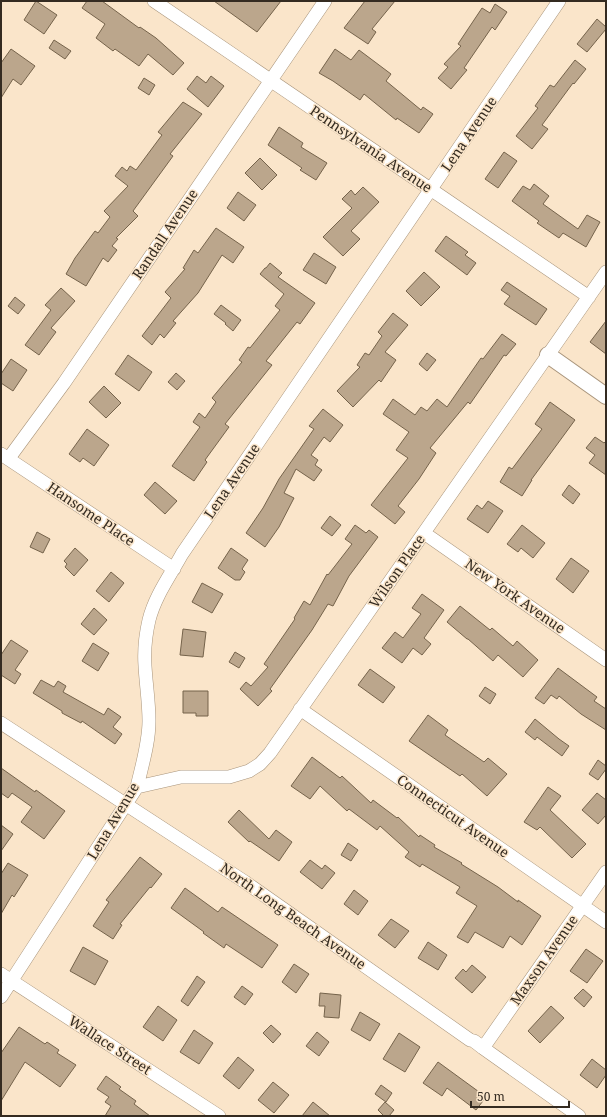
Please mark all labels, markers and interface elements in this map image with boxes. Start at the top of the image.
street label: Lena Avenue [436,92,501,175]
street label: Pennsylvania Avenue [306,101,436,197]
street label: Randall Avenue [127,185,202,283]
street label: Lena Avenue [199,439,264,522]
street label: Hansome Place [44,477,139,550]
street label: Wilson Place [364,530,429,611]
street label: New York Avenue [461,554,569,637]
street label: Connecticut Avenue [393,770,513,861]
street label: Lena Avenue [82,779,143,863]
street label: North Long Beach Avenue [217,858,370,973]
street label: Maxson Avenue [505,911,582,1009]
street label: Wallace Street [65,1011,155,1079]
scale bar [471,1083,569,1109]
text: 50 m [477,1088,505,1105]

